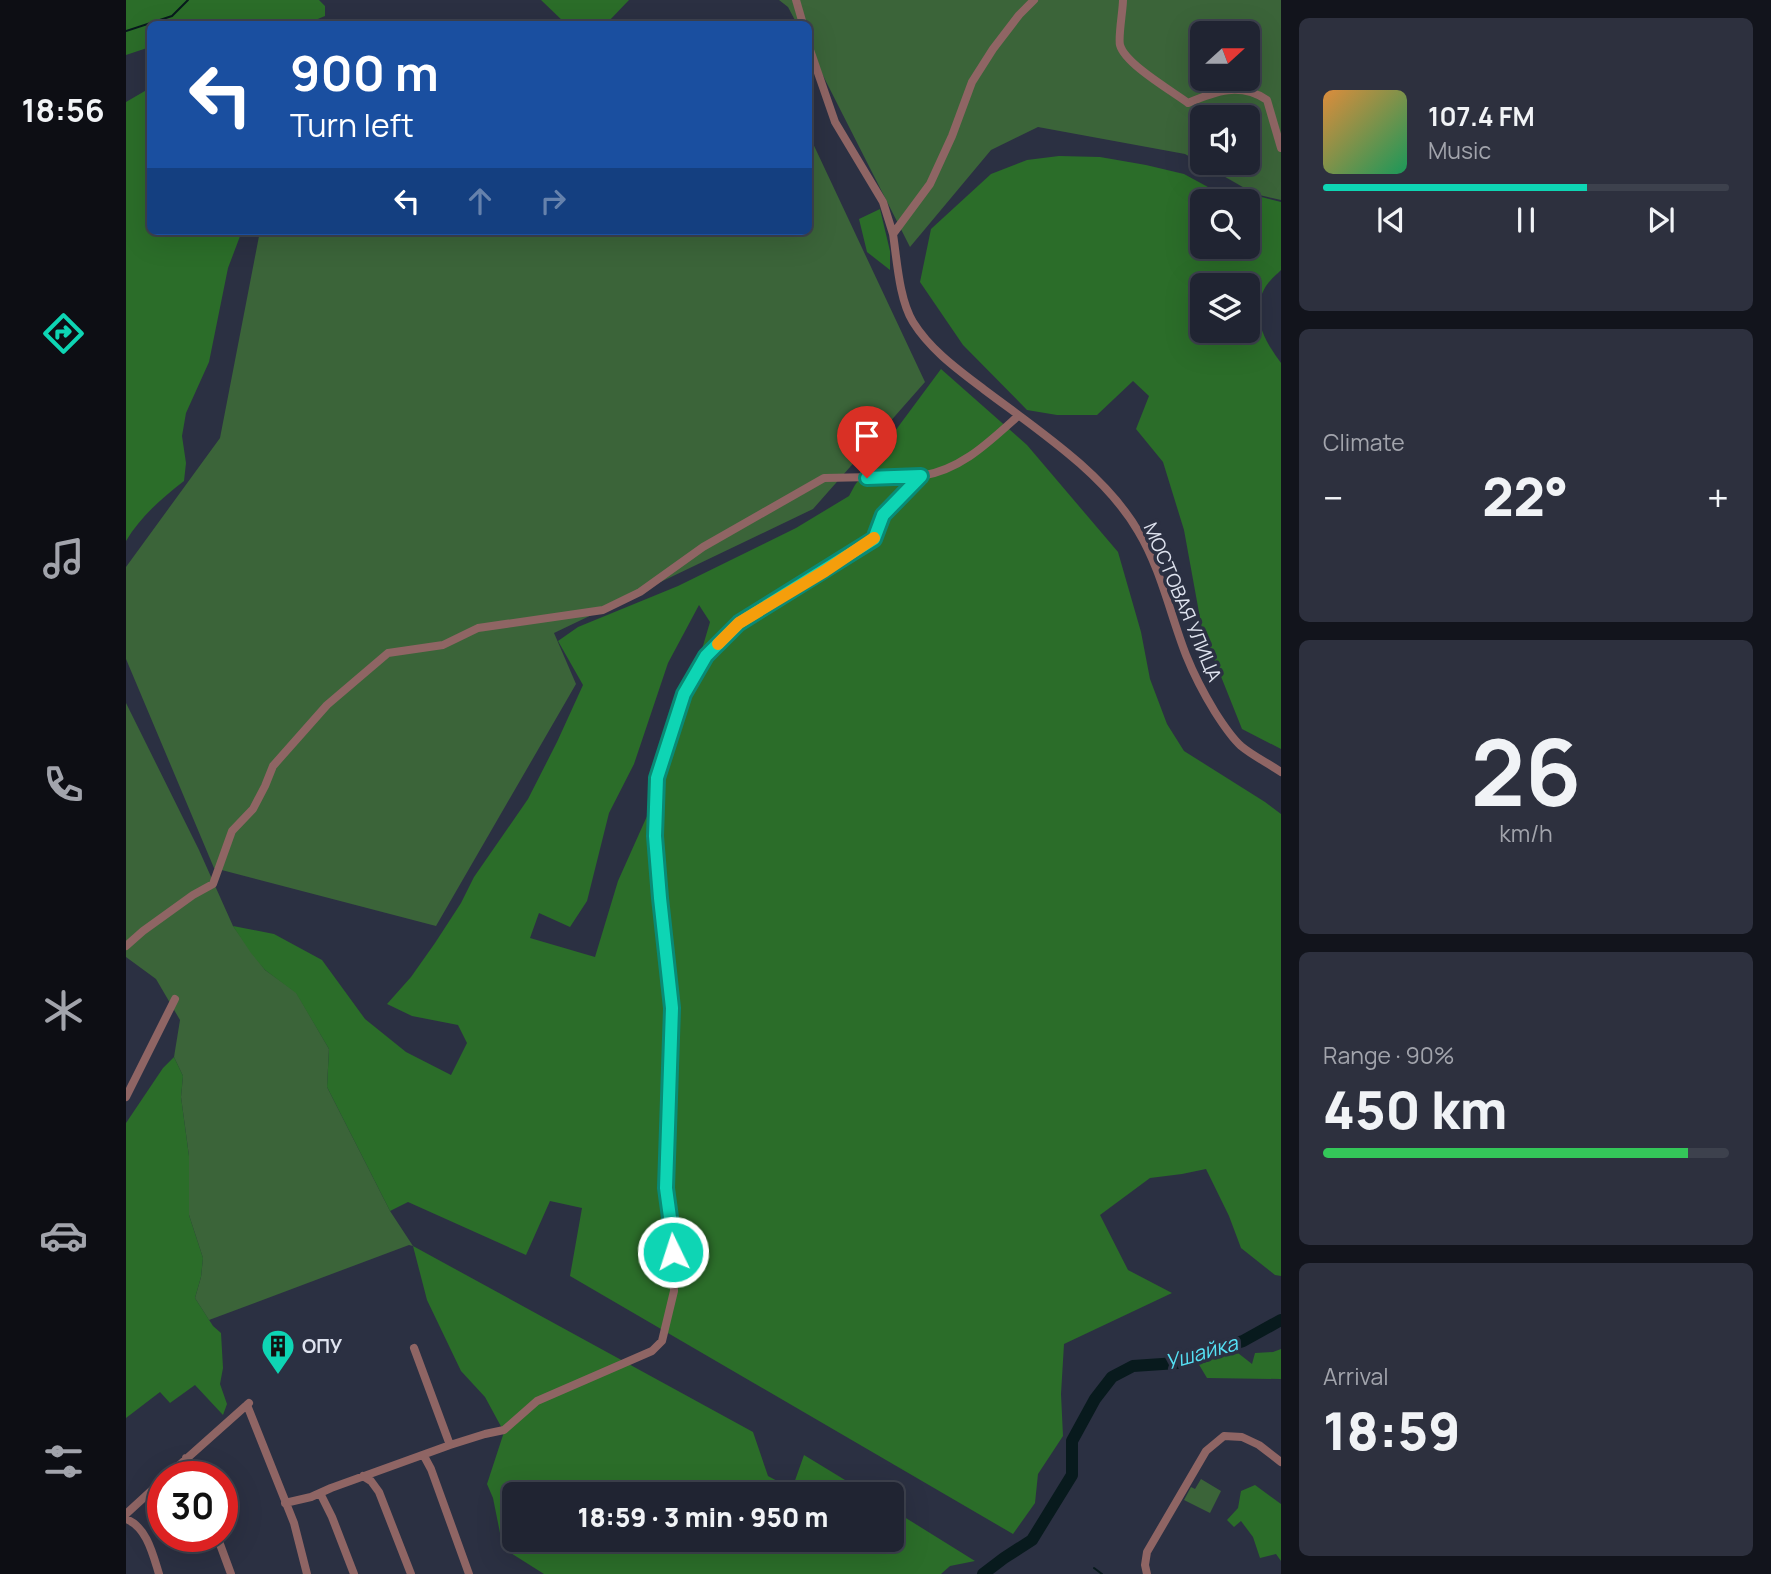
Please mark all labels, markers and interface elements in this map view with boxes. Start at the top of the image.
north arrow [1190,21,1260,91]
map controls [1190,21,1260,343]
text: 900 m [290,39,439,106]
icon: left [175,49,266,140]
text: 18:56 [21,88,105,132]
text: 107.4 FM [1428,98,1535,134]
text: Turn left [290,103,414,147]
button: sound [1190,105,1260,175]
text: Music [1428,134,1491,166]
icon: left [388,182,426,220]
icon: ahead [461,182,499,220]
icon: right [534,182,572,220]
button: search [1190,189,1260,259]
icon: previous [1372,201,1410,239]
icon: pause [1507,201,1545,239]
icon: next [1642,201,1680,239]
button: layers [1190,273,1260,343]
icon: directions [39,309,88,358]
pin [837,406,897,478]
icon: arrive [848,417,886,455]
text: Climate [1323,426,1405,458]
text: 22° [1482,461,1568,532]
text: − [1323,471,1344,523]
text: + [1707,471,1729,523]
street label: МОСТОВАЯ УЛИЦА [1138,519,1228,685]
icon: music [39,534,88,583]
text: 26 [1471,709,1581,833]
icon: phone [39,760,88,809]
text: km/h [1499,817,1553,849]
icon: climate [39,986,88,1035]
text: Range · 90% [1323,1039,1454,1071]
text: 450 km [1323,1074,1507,1145]
icon: car [39,1211,88,1260]
position arrow [636,1215,710,1289]
building icon: ОПУ [259,1327,297,1376]
water label: Ушайка [1161,1328,1242,1376]
place label: ОПУ [302,1333,343,1359]
text: Arrival [1323,1360,1389,1392]
text: 18:59 [1323,1395,1461,1466]
icon: filters [39,1437,88,1486]
speed limit sign: 30 [147,1461,238,1552]
text: 18:59 · 3 min · 950 m [578,1499,828,1535]

